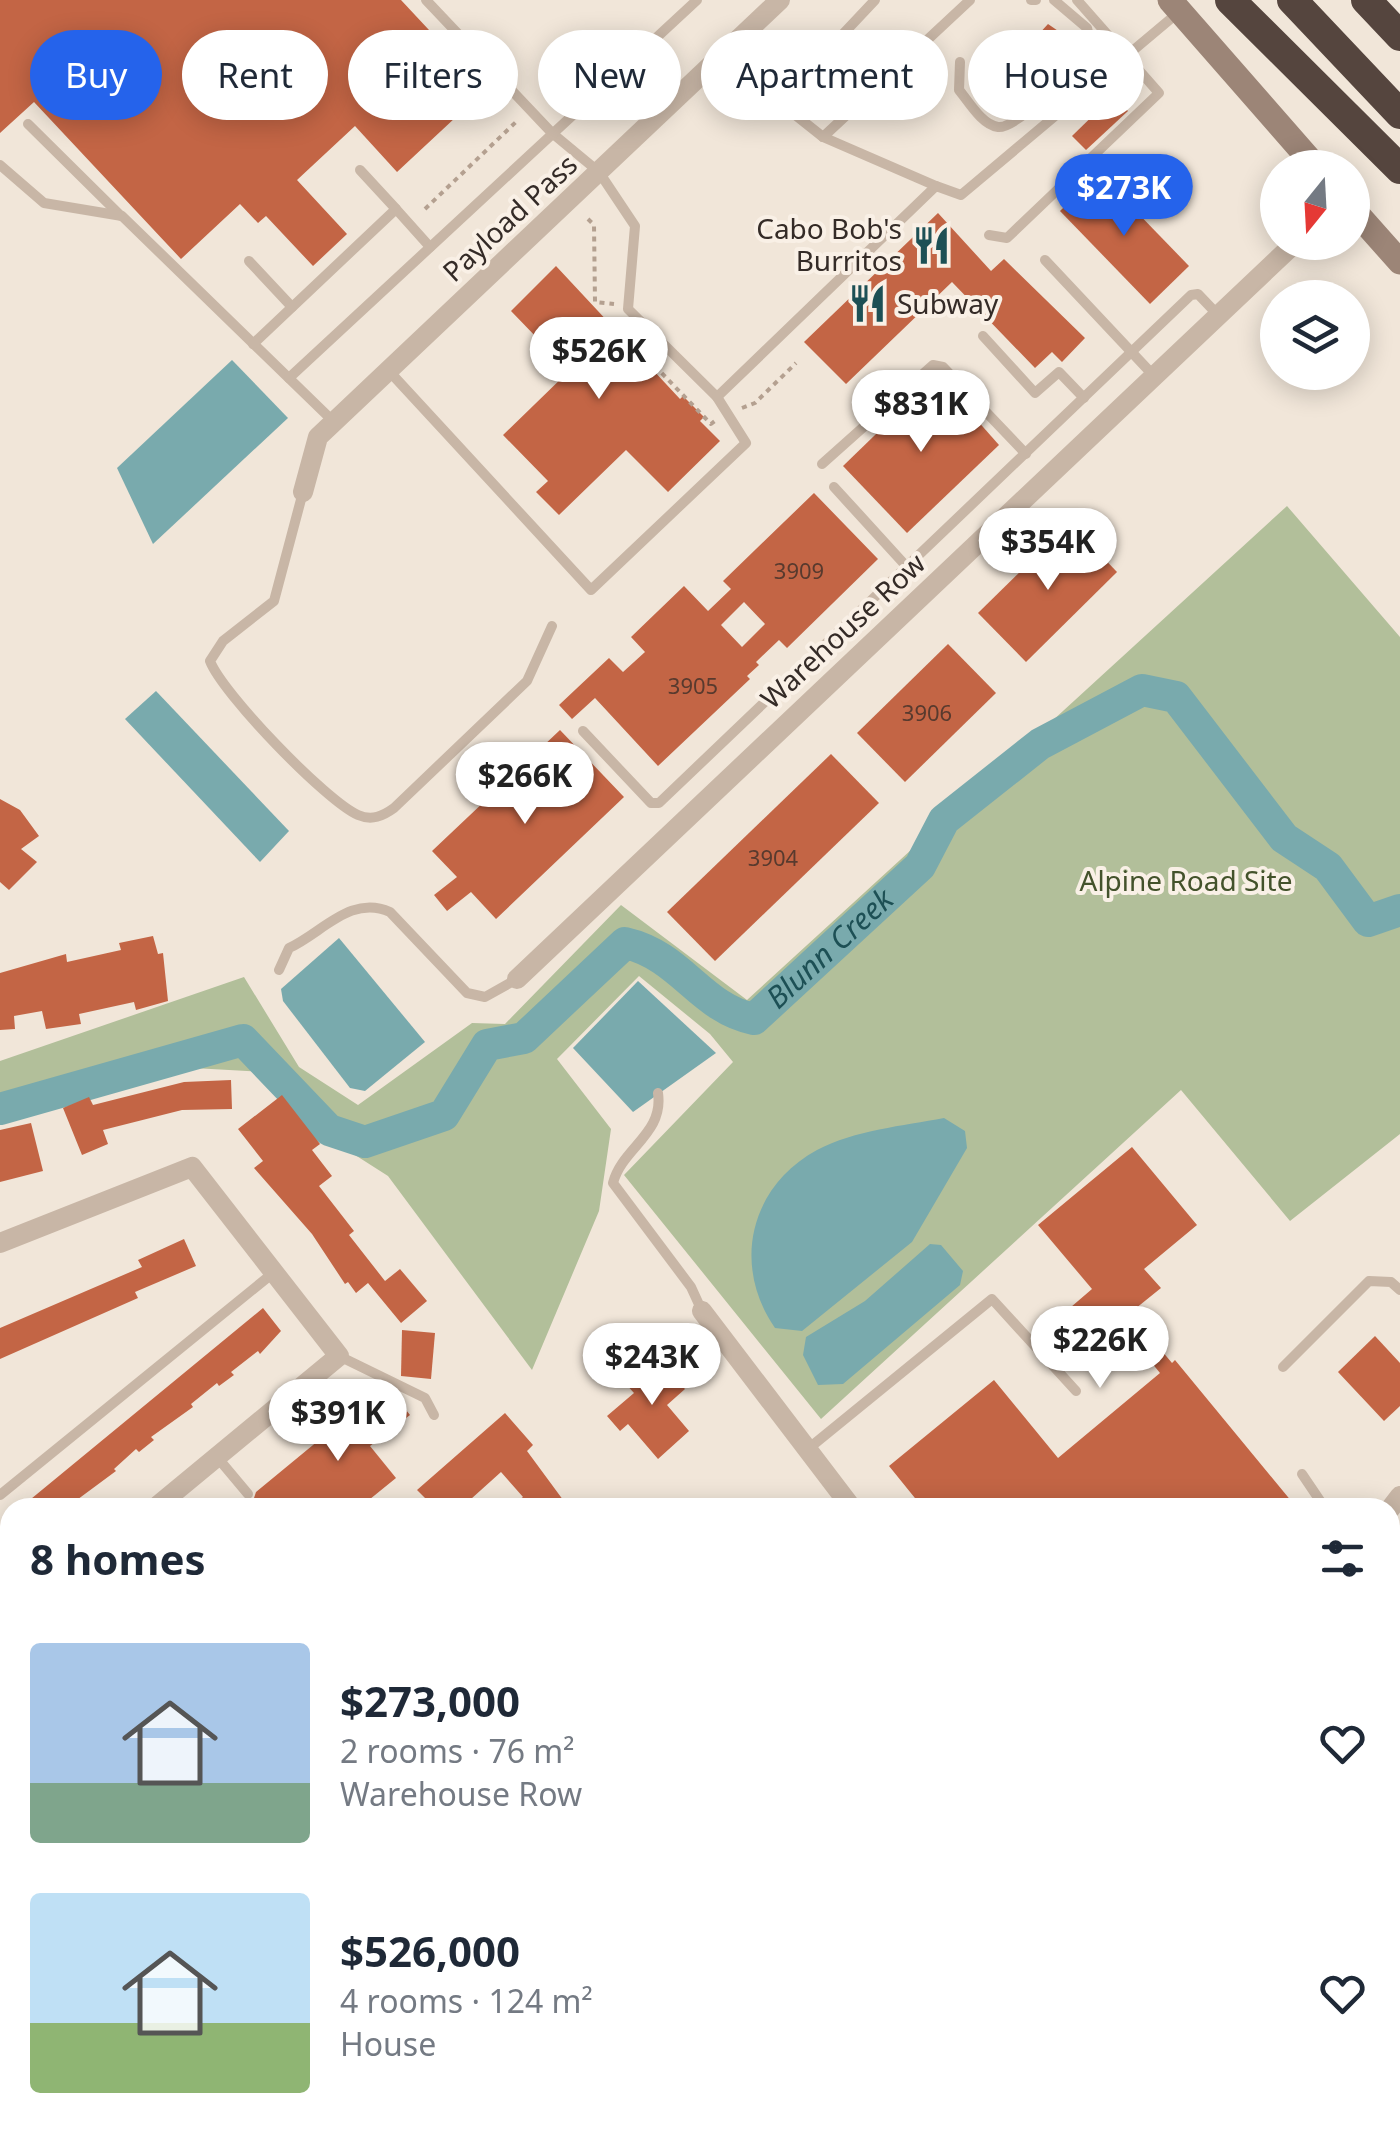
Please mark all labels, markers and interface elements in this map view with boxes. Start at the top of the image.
chip: Buy [30,30,162,120]
chip: Rent [182,30,328,120]
chip: Filters [348,30,518,120]
chip: New [538,30,681,120]
chip: Apartment [701,30,948,120]
chip: House [968,30,1144,120]
street label: Payload Pass [434,145,585,289]
north arrow [1260,150,1370,260]
map controls [1260,150,1370,390]
pin: $273K [1054,154,1194,239]
text: $273K [1077,165,1171,208]
place label: Cabo Bob's Burritos [756,209,902,279]
restaurant icon: Cabo Bob's Burritos [911,224,953,266]
button: layers [1260,280,1370,390]
restaurant icon: Subway [846,283,888,325]
place label: Subway [897,284,999,322]
pin: $526K [529,317,669,402]
text: $526K [552,328,646,371]
pin: $831K [851,370,991,455]
text: $831K [874,381,968,424]
pin: $354K [978,508,1118,593]
text: $354K [1001,519,1095,562]
street label: Warehouse Row [752,544,933,716]
house number: 3909 [774,555,824,585]
house number: 3905 [668,670,718,700]
house number: 3906 [902,697,952,727]
pin: $266K [455,742,595,827]
text: $266K [478,753,572,796]
house number: 3904 [748,842,799,872]
park label: Alpine Road Site [1080,861,1293,899]
water label: Blunn Creek [757,878,902,1017]
pin: $226K [1030,1306,1170,1391]
text: $226K [1053,1317,1147,1360]
pin: $243K [582,1323,722,1408]
text: $243K [605,1334,699,1377]
pin: $391K [268,1379,408,1464]
text: $391K [291,1390,385,1433]
text: 8 homes [30,1530,206,1587]
icon: filters [1315,1531,1370,1586]
text: $273,000 [340,1672,520,1729]
icon: home [110,1683,230,1803]
icon: heart [1315,1716,1370,1771]
text: 2 rooms · 76 m² [340,1729,574,1772]
text: Warehouse Row [340,1772,582,1815]
text: $526,000 [340,1922,520,1979]
icon: home [110,1933,230,2053]
icon: heart [1315,1966,1370,2021]
text: 4 rooms · 124 m² [340,1979,593,2022]
text: House [340,2022,436,2065]

